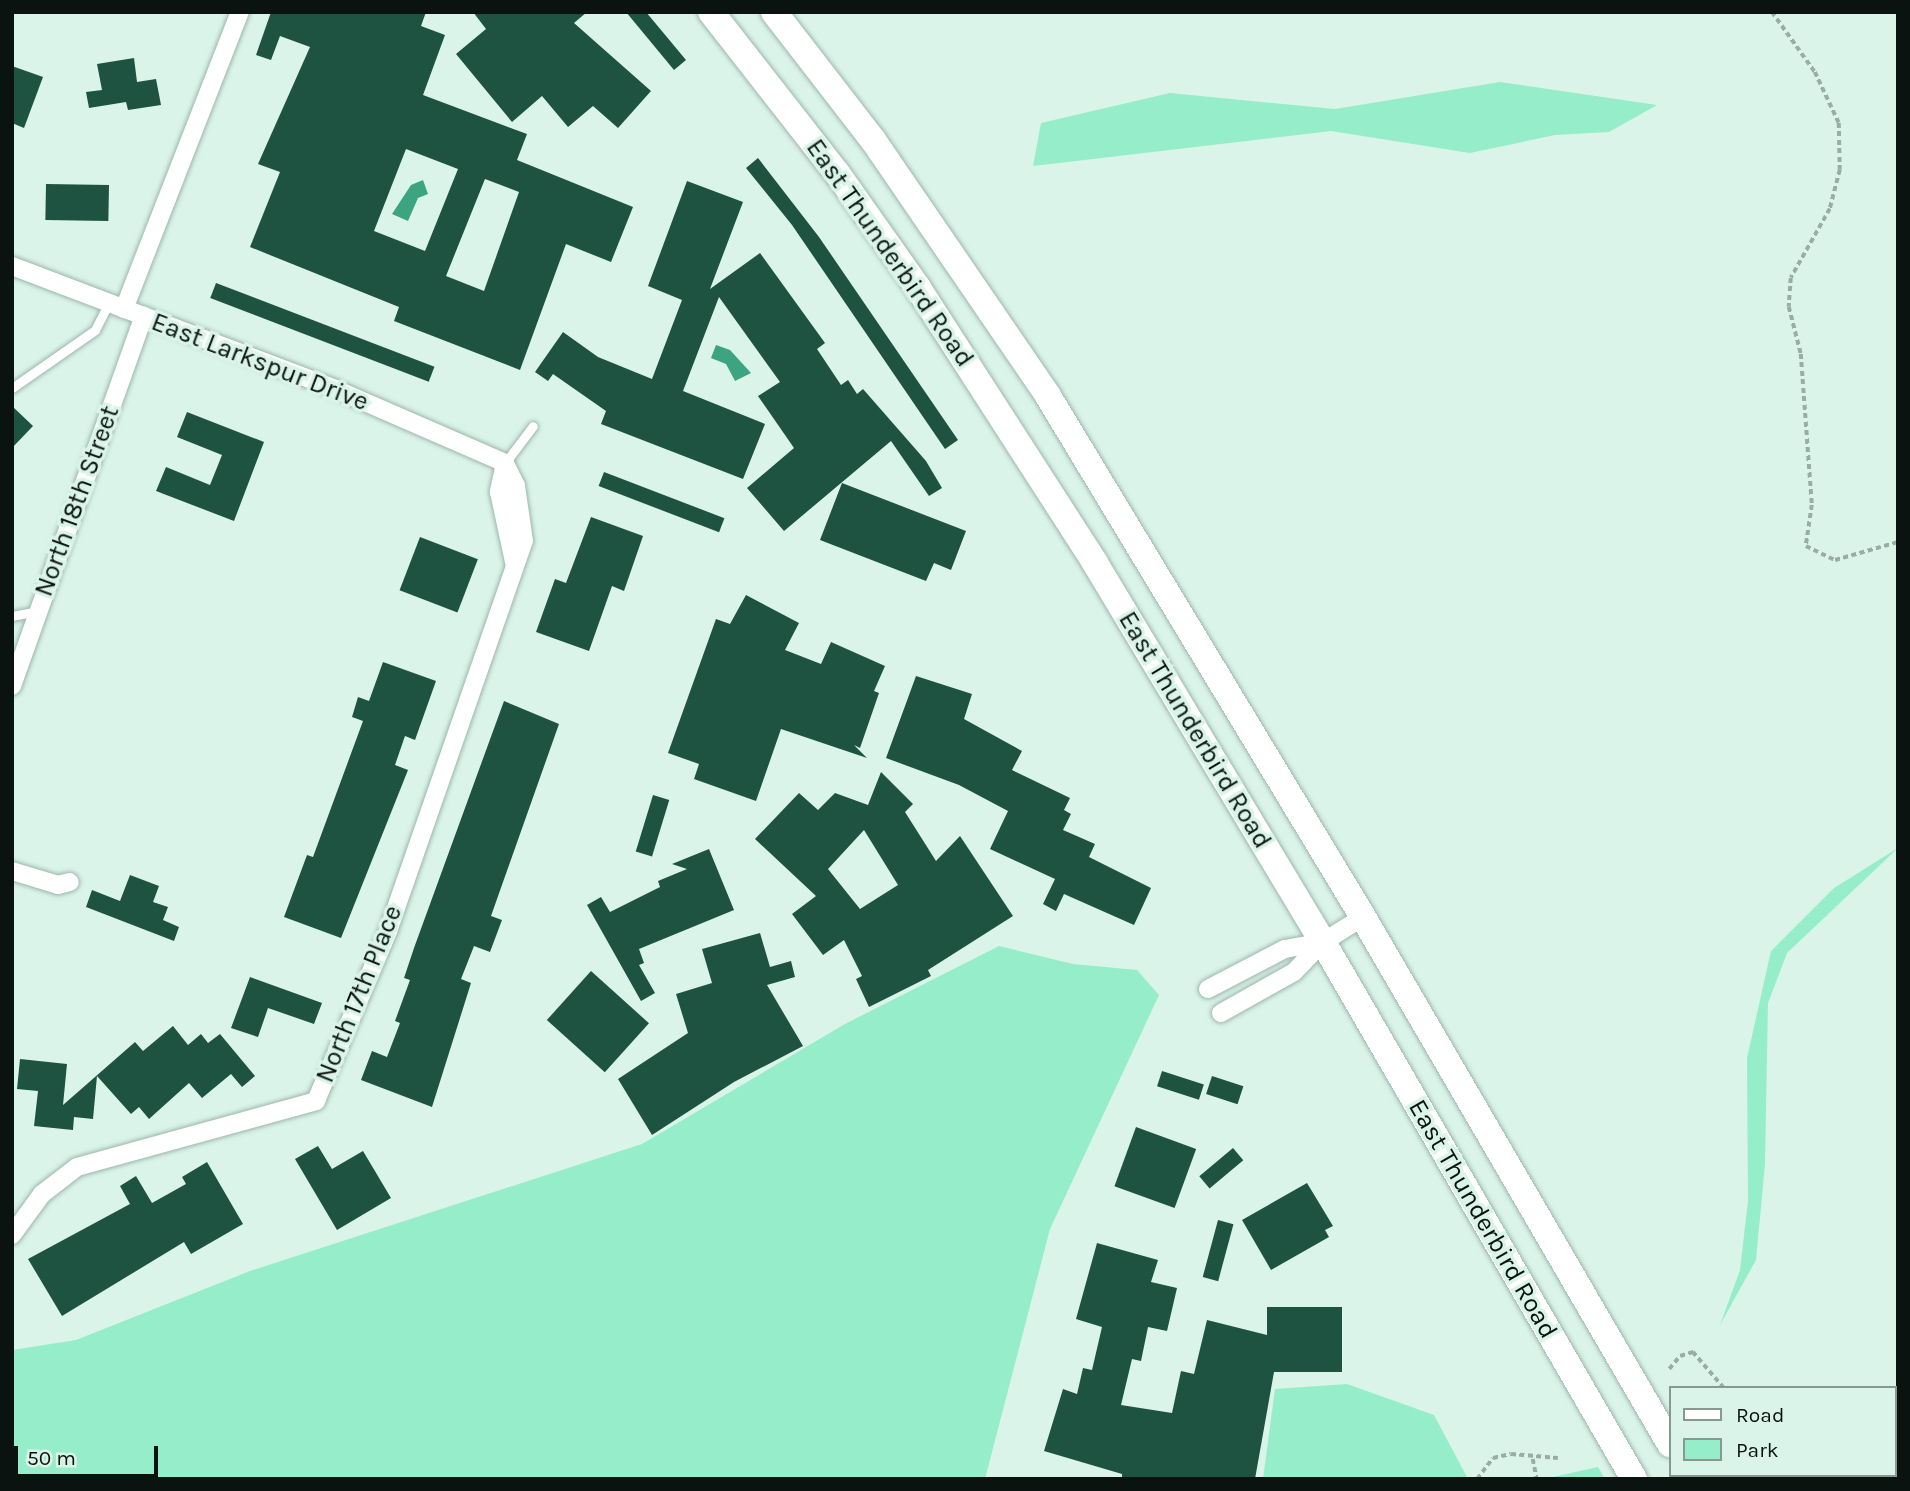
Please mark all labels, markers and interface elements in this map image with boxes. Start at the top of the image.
street label: East Thunderbird Road [800,133,980,373]
street label: East Larkspur Drive [147,306,373,418]
street label: North 18th Street [28,401,126,601]
street label: East Thunderbird Road [1112,606,1278,854]
street label: North 17th Place [309,901,409,1087]
street label: East Thunderbird Road [1402,1094,1564,1344]
legend [1668,1386,1896,1477]
text: Road [1736,1403,1784,1427]
scale bar [18,1432,161,1476]
text: Park [1736,1438,1779,1462]
text: 50 m [27,1446,76,1470]

